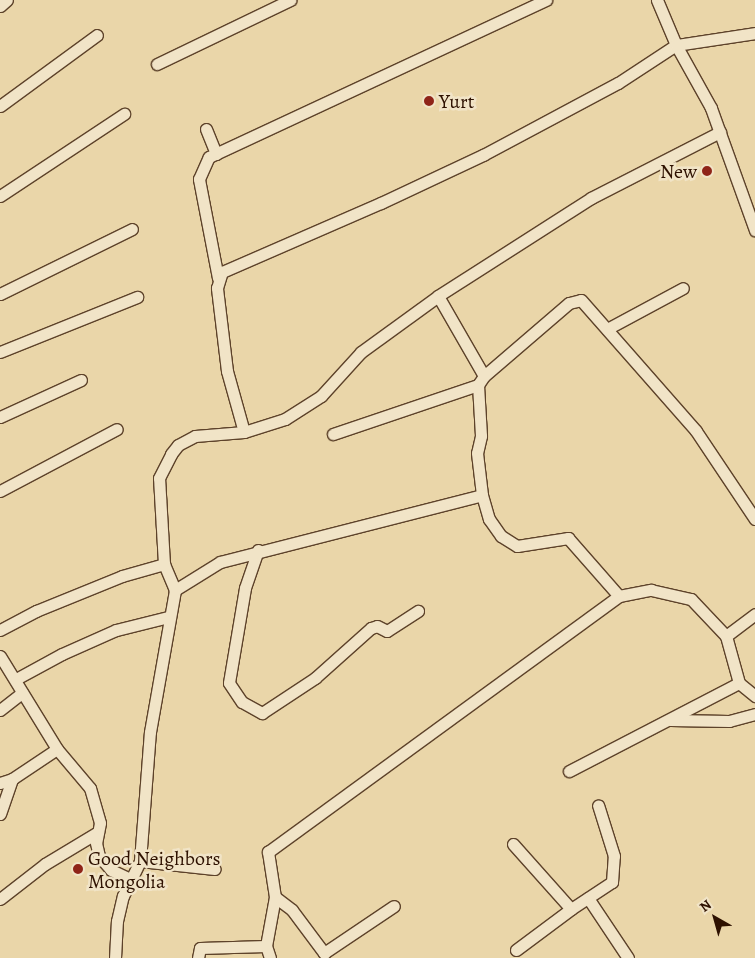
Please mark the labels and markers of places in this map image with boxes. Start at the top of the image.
place label: Yurt [439,89,474,113]
marker: Yurt [423,95,435,107]
place label: New [660,159,697,183]
marker: New [701,165,713,177]
place label: Good Neighbors Mongolia [88,846,221,893]
marker: Good Neighbors Mongolia [72,863,84,875]

